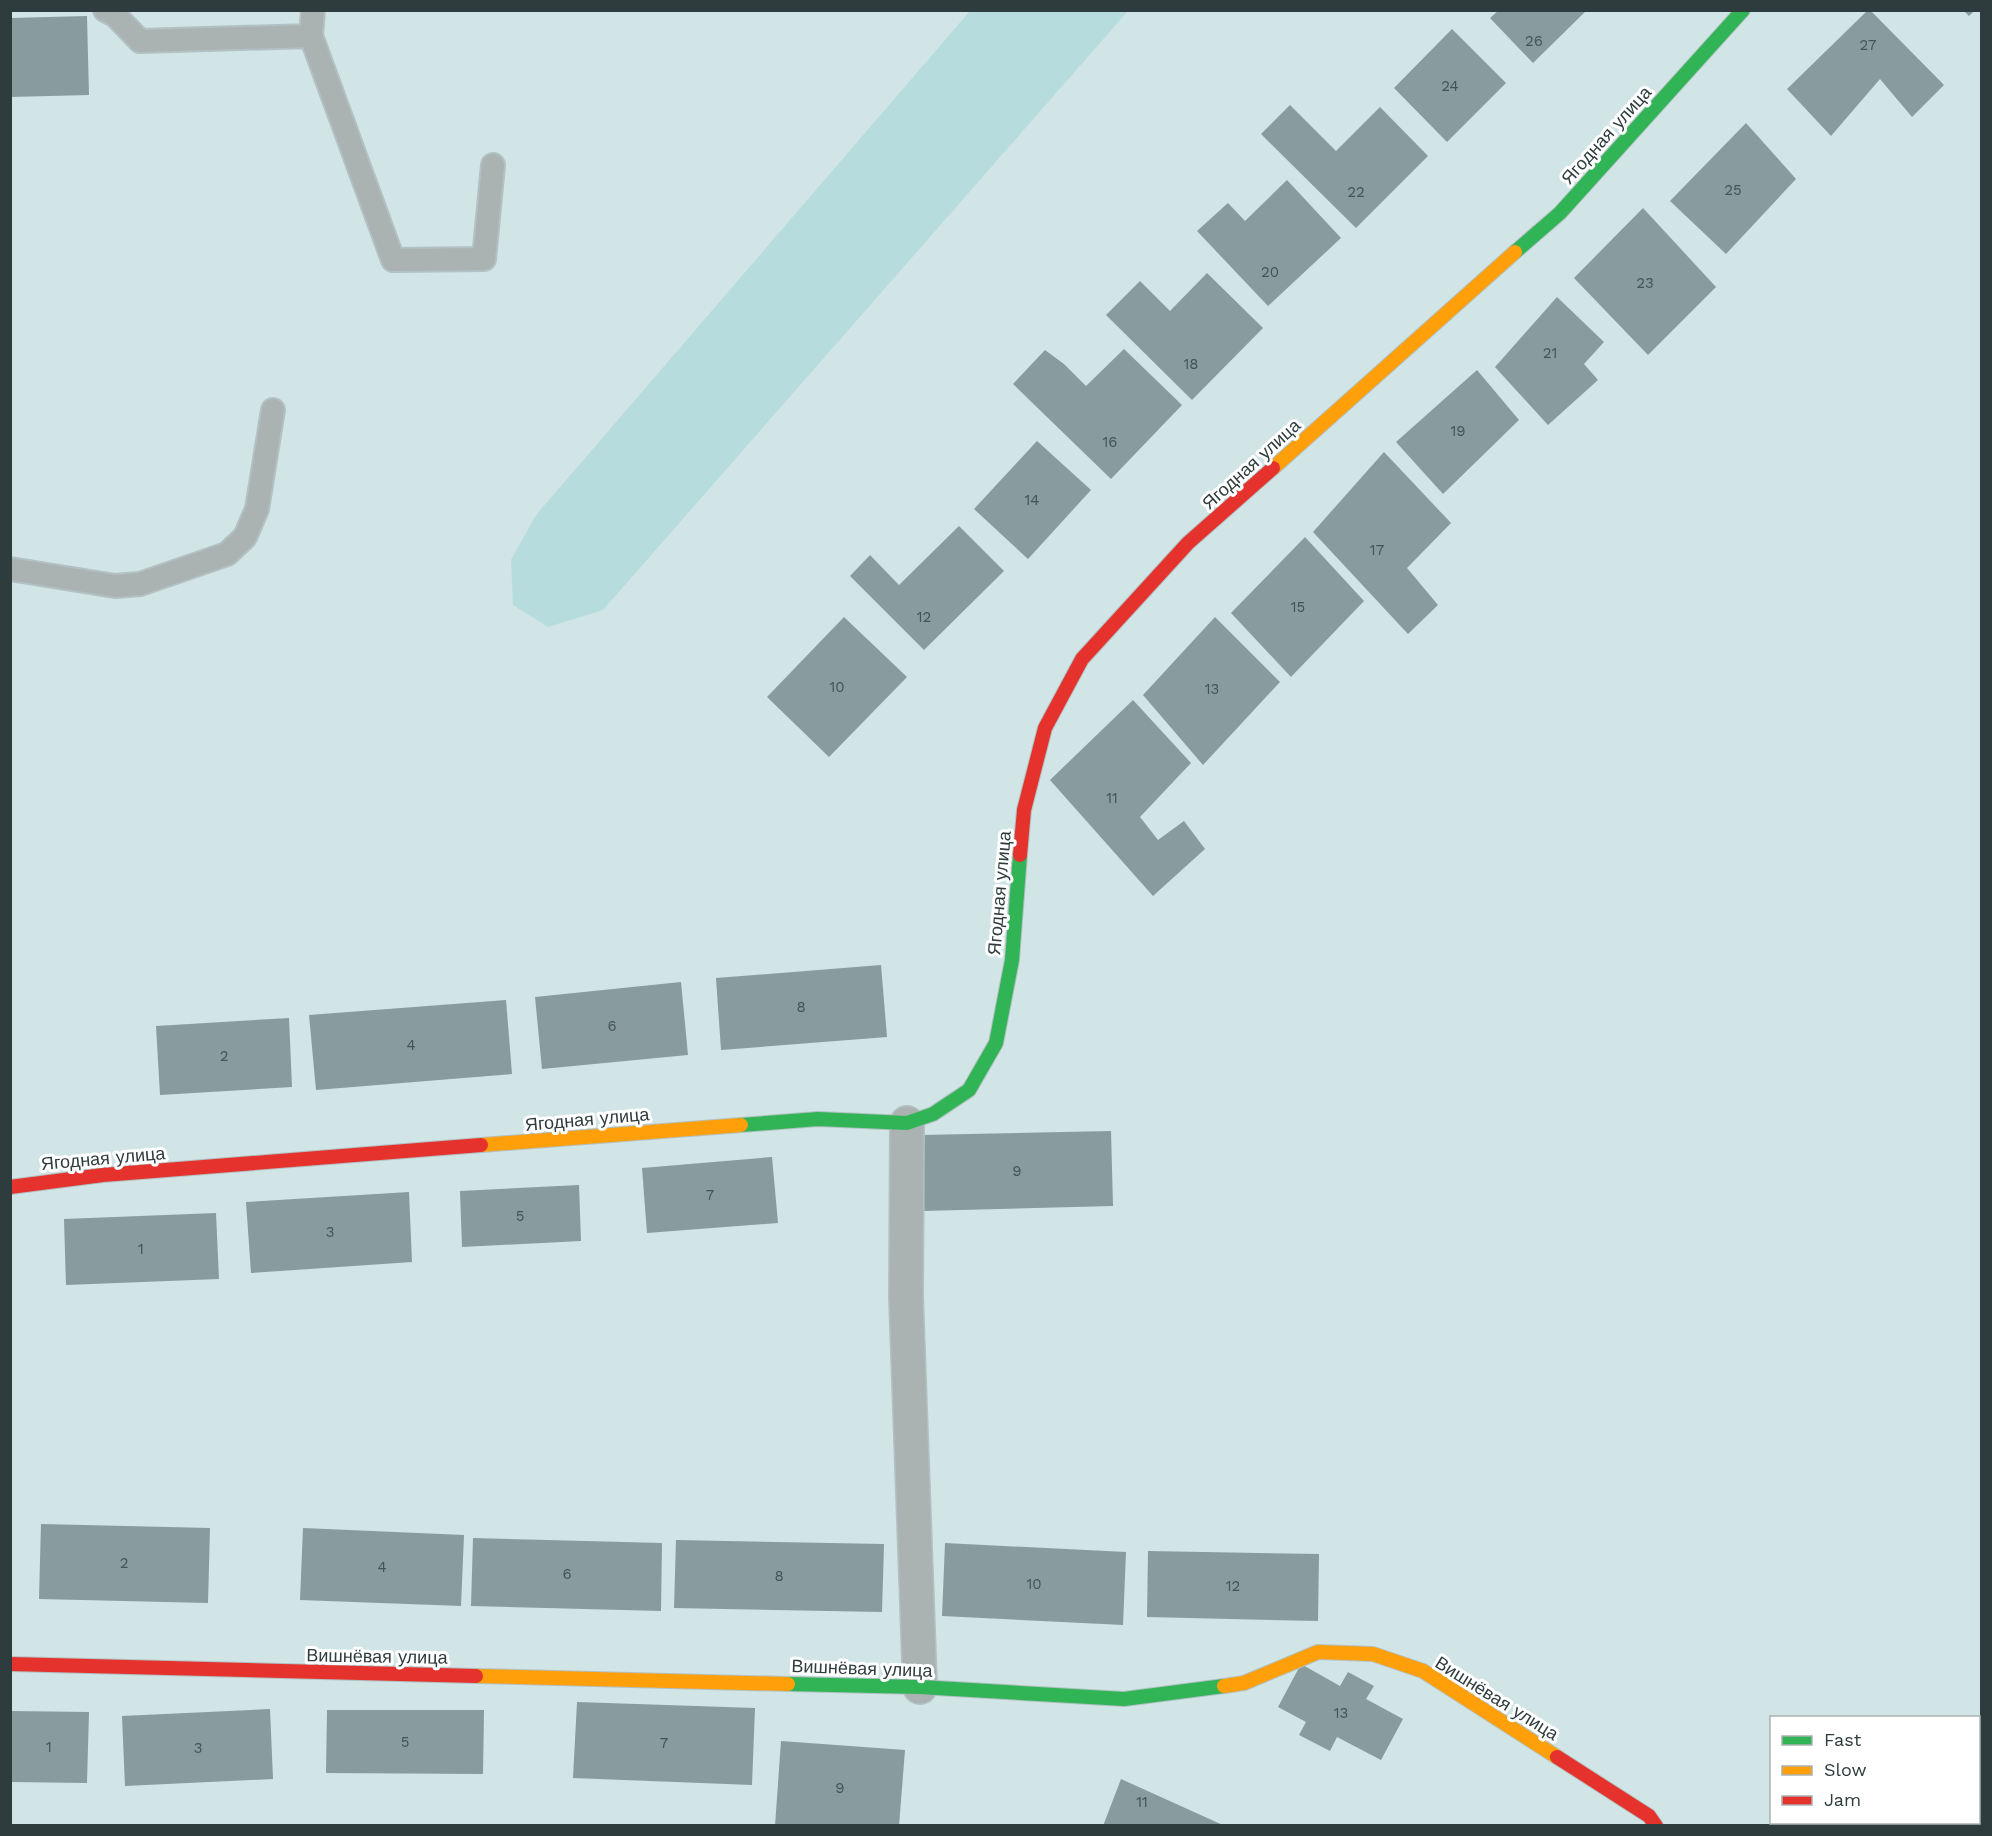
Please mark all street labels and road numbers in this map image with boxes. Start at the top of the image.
street label: Ягодная улица [1557,81,1656,188]
street label: Ягодная улица [1198,414,1305,513]
street label: Ягодная улица [983,829,1015,956]
street label: Ягодная улица [524,1103,651,1135]
street label: Ягодная улица [40,1142,167,1174]
street label: Вишнёвая улица [306,1644,449,1668]
street label: Вишнёвая улица [1432,1652,1563,1745]
street label: Вишнёвая улица [791,1655,934,1681]

